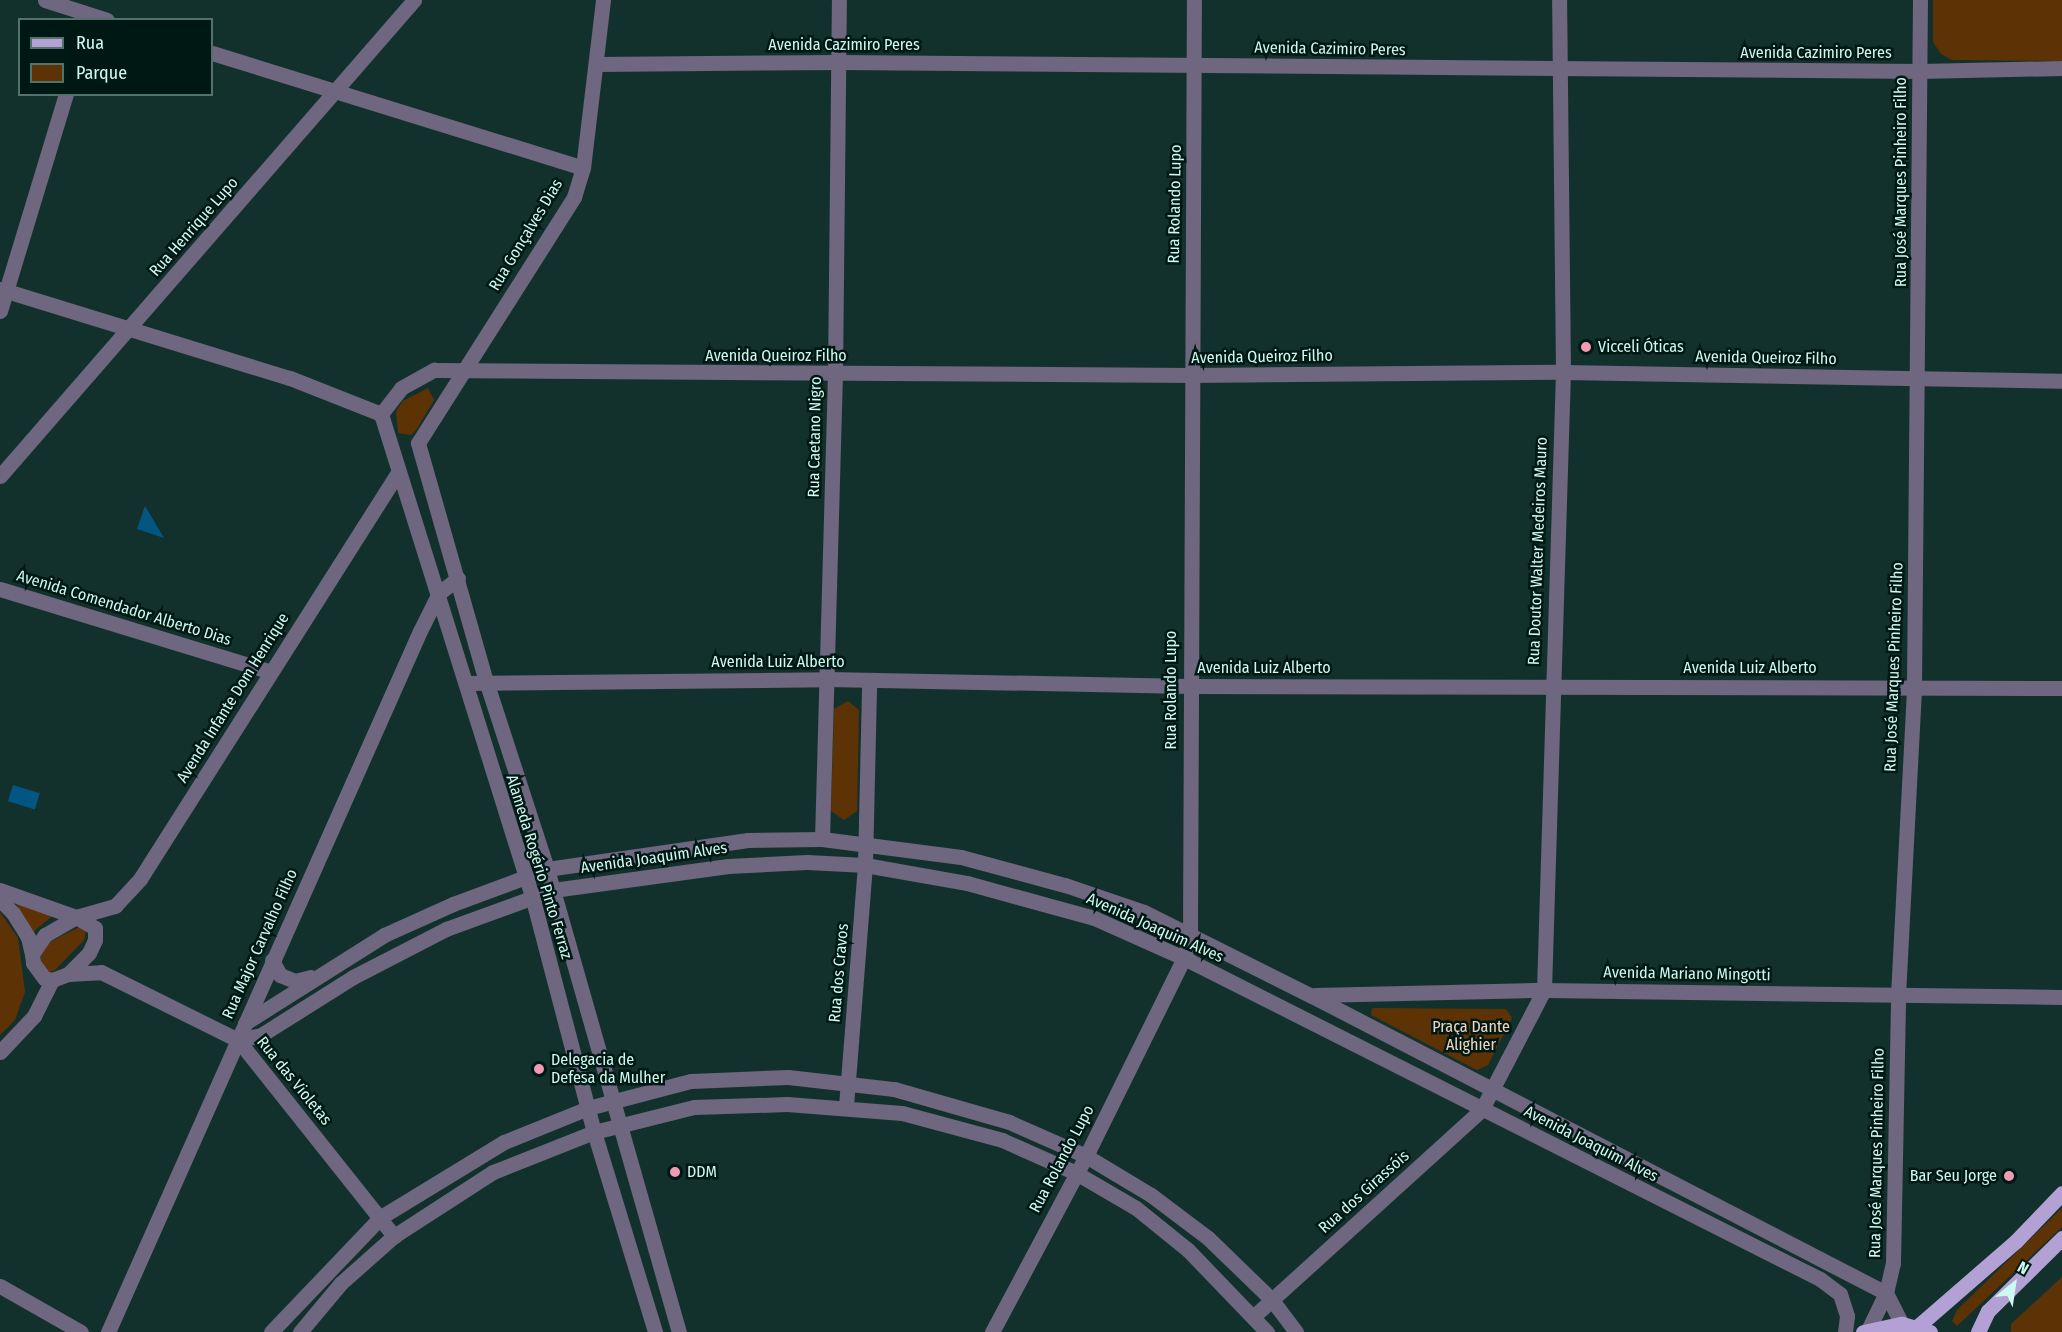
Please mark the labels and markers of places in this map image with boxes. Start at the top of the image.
place label: Vicceli Óticas [1598,337,1684,357]
marker: Vicceli Óticas [1579,340,1593,354]
place label: Delegacia de Defesa da Mulher [551,1050,665,1088]
marker: Delegacia de Defesa da Mulher [532,1062,546,1076]
place label: DDM [687,1162,717,1182]
marker: DDM [668,1165,682,1179]
place label: Bar Seu Jorge [1910,1166,1997,1186]
marker: Bar Seu Jorge [2002,1169,2016,1183]

